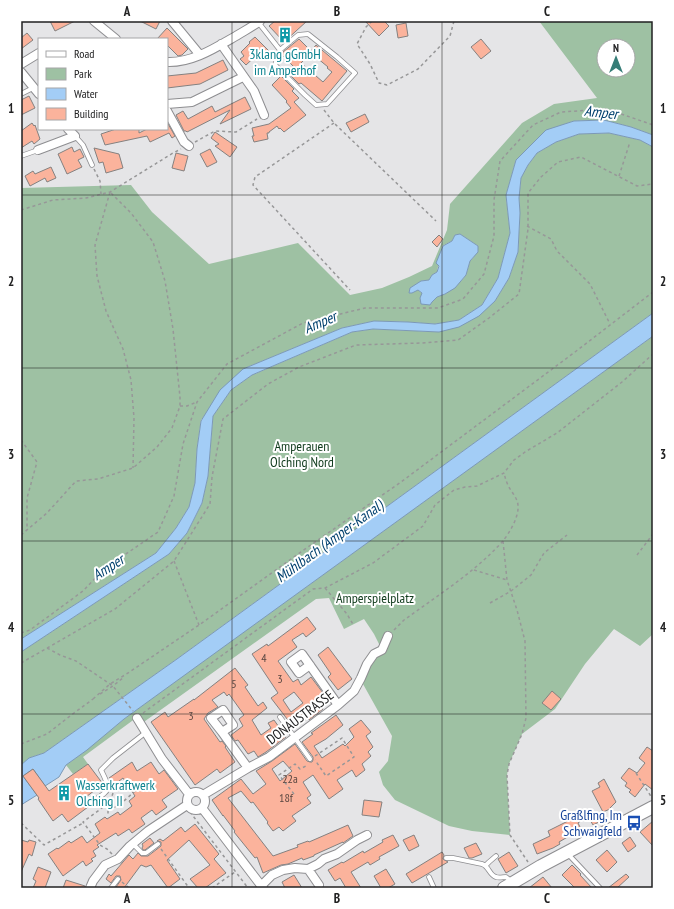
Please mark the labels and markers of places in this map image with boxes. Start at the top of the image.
building icon: 3klang gGmbH im Amperhof [276,26,294,44]
place label: 3klang gGmbH im Amperhof [249,45,321,79]
place label: Wasserkraftwerk Olching II [76,776,156,810]
building icon: Wasserkraftwerk Olching II [55,784,73,802]
place label: Graßlfing, Im Schwaigfeld [560,806,622,840]
bus stop icon: Graßlfing, Im Schwaigfeld [625,814,643,832]

